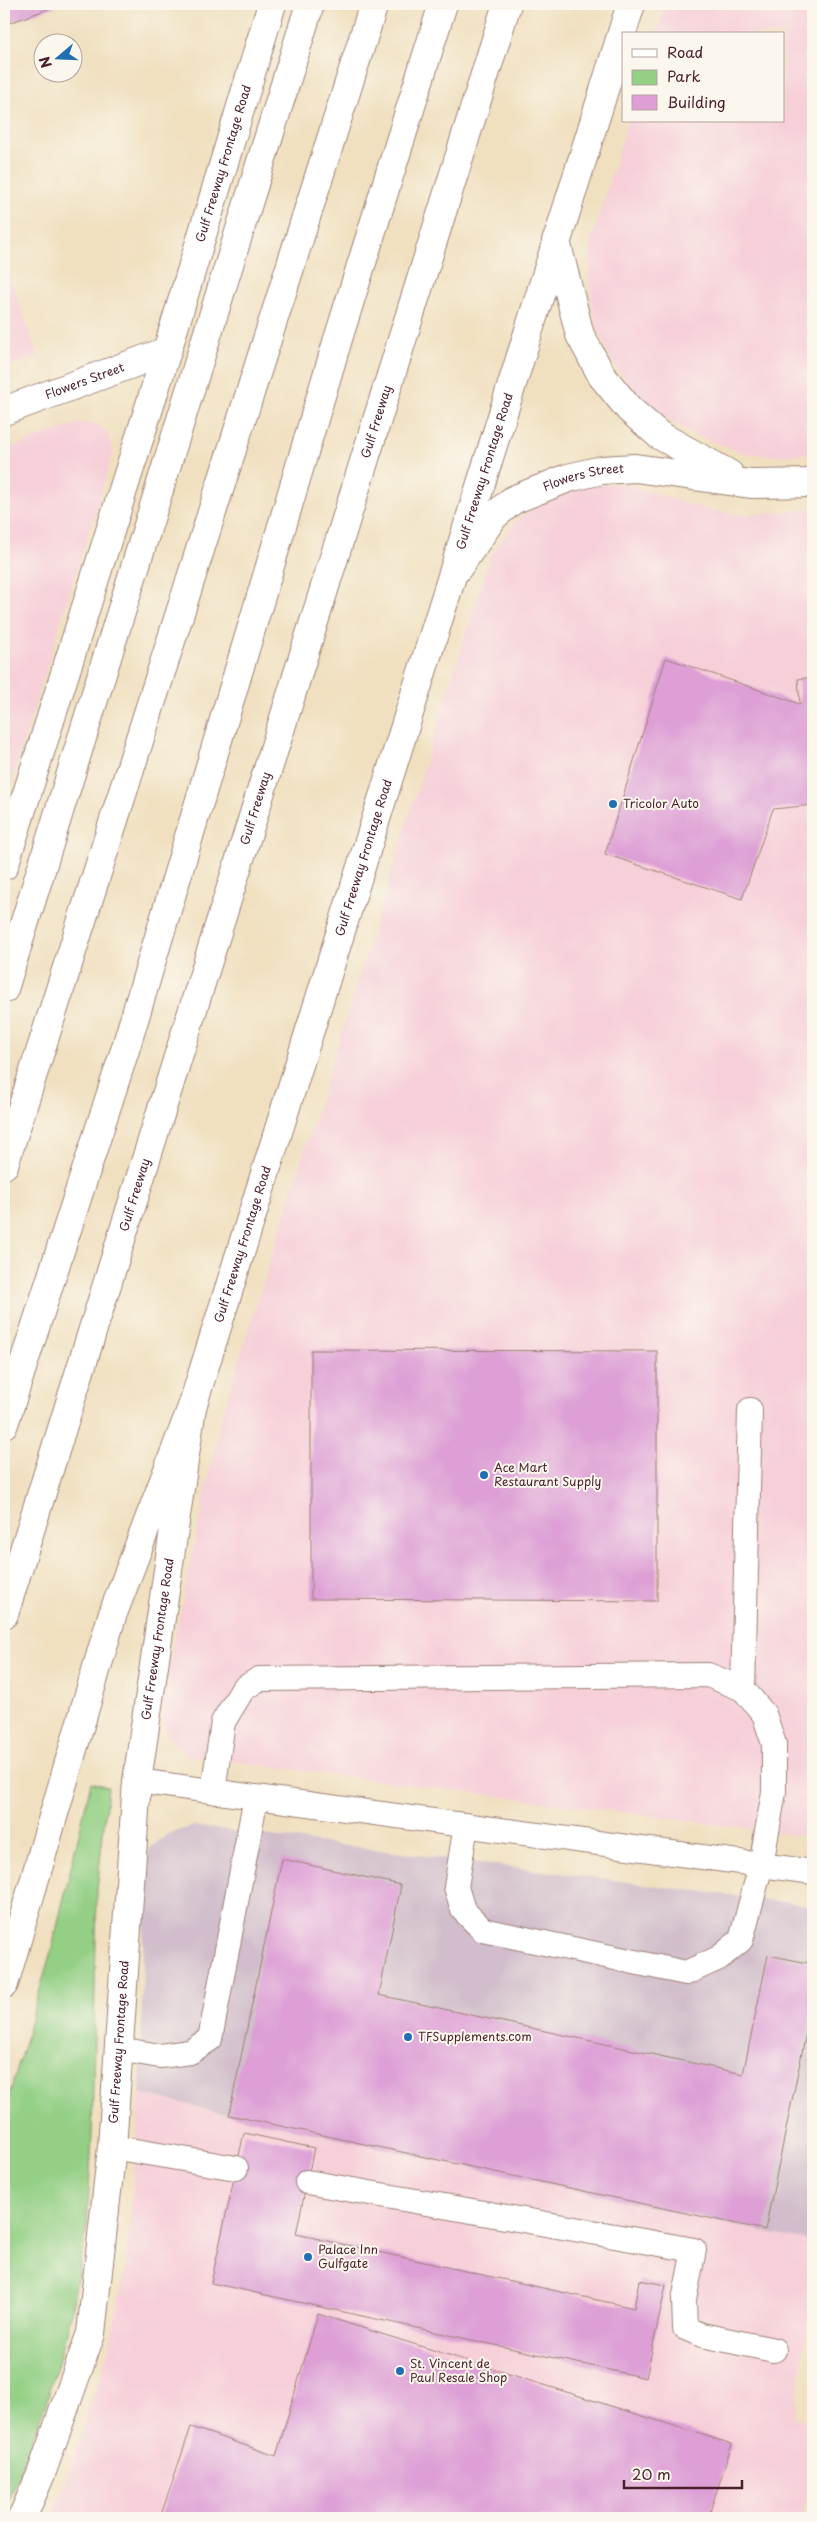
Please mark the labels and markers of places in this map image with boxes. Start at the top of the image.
place label: Tricolor Auto [623,794,699,812]
marker: Tricolor Auto [607,798,619,810]
place label: Ace Mart Restaurant Supply [494,1458,601,1490]
marker: Ace Mart Restaurant Supply [478,1469,490,1481]
place label: TFSupplements.com [418,2027,532,2045]
marker: TFSupplements.com [402,2031,414,2043]
place label: Palace Inn Gulfgate [318,2240,378,2272]
marker: Palace Inn Gulfgate [302,2251,314,2263]
place label: St. Vincent de Paul Resale Shop [410,2354,507,2386]
marker: St. Vincent de Paul Resale Shop [394,2365,406,2377]

